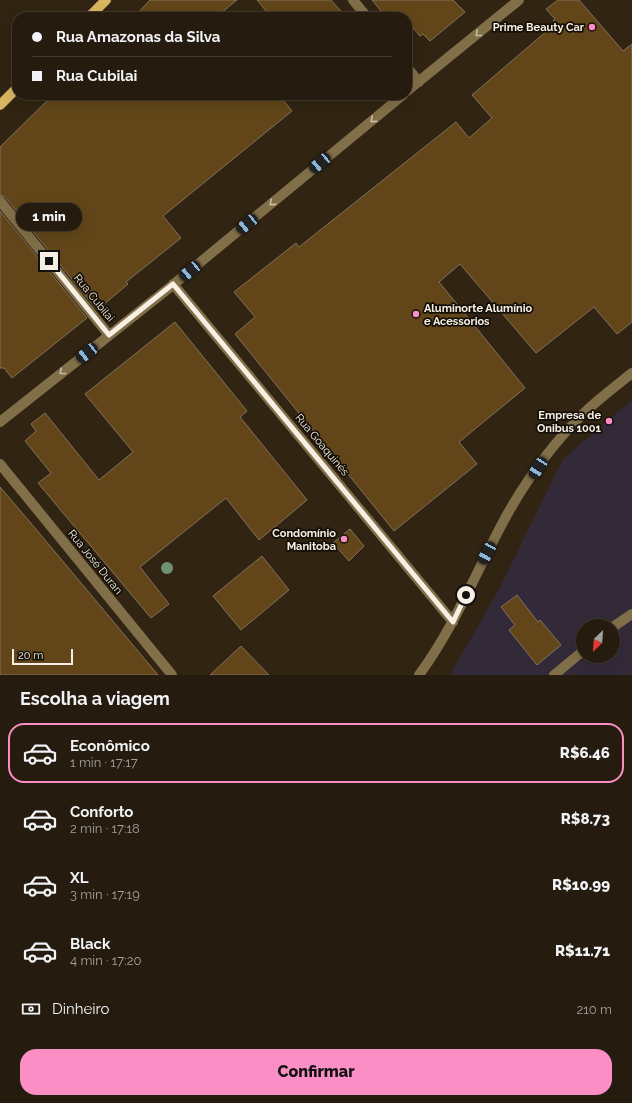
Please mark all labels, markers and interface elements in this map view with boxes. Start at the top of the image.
place label: Prime Beauty Car [493,21,585,34]
marker: Prime Beauty Car [587,22,597,32]
text: Rua Amazonas da Silva [56,28,221,46]
one-way arrow [475,29,482,36]
text: Rua Cubilai [56,67,137,85]
one-way arrow [370,115,377,122]
car [307,151,333,175]
one-way arrow [270,198,277,205]
callout: 1 min [16,203,82,231]
text: 1 min [32,209,66,224]
car [234,212,260,236]
route end [40,252,58,270]
car [177,259,203,283]
street label: Rua Cubilai [71,272,117,324]
place label: Aluminorte Alumínio e Acessorios [424,302,532,328]
marker: Aluminorte Alumínio e Acessorios [411,309,421,319]
car [74,341,100,365]
one-way arrow [60,368,67,375]
place label: Empresa de Onibus 1001 [537,409,602,435]
street label: Rua Goaquinés [292,411,352,479]
marker: Empresa de Onibus 1001 [604,416,614,426]
car [526,455,550,481]
street label: Rua José Duran [65,527,125,597]
place label: Condomínio Manitoba [272,527,336,553]
marker: Condomínio Manitoba [339,534,349,544]
car [476,540,498,566]
route start [457,586,475,604]
north arrow [576,619,620,663]
map controls [576,619,620,663]
scale bar [12,647,73,666]
text: 20 m [18,649,43,662]
text: Escolha a viagem [20,688,170,709]
icon: car [22,735,58,771]
text: Econômico [70,737,150,755]
text: R$6.46 [560,744,610,762]
text: 1 min · 17:17 [70,755,138,770]
icon: car [22,801,58,837]
text: Conforto [70,803,133,821]
text: R$8.73 [561,810,610,828]
text: 2 min · 17:18 [70,821,140,836]
icon: car [22,867,58,903]
text: XL [70,869,88,887]
text: R$10.99 [552,876,610,894]
text: 3 min · 17:19 [70,887,140,902]
icon: car [22,933,58,969]
text: Black [70,935,110,953]
text: R$11.71 [555,942,610,960]
text: 4 min · 17:20 [70,953,141,968]
icon: cash [20,998,42,1020]
text: Dinheiro [52,1000,110,1018]
text: 210 m [576,1002,612,1017]
button: Confirmar [20,1049,612,1095]

